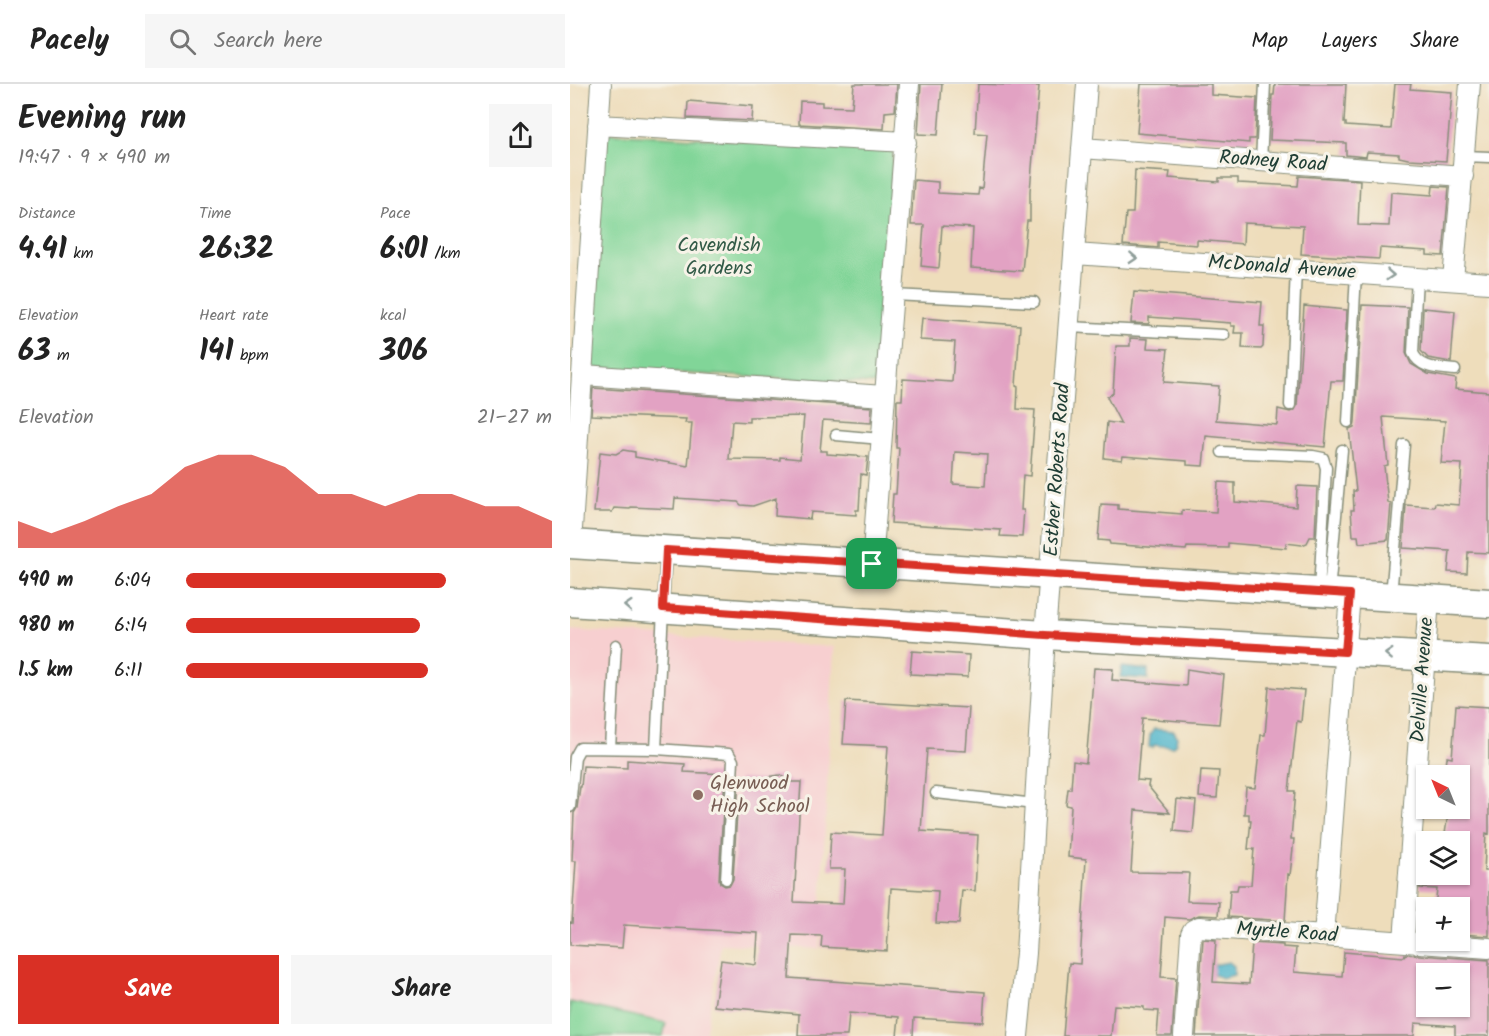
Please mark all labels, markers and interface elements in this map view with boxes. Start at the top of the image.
search box [145,14,565,68]
text: Pacely [30,19,109,64]
text: Search here [214,24,323,59]
icon: search [166,25,199,58]
text: Map [1251,25,1288,58]
text: Layers [1321,25,1377,58]
text: Share [1410,25,1459,58]
text: Evening run [18,93,186,146]
button: share [489,104,552,167]
text: 19:47 · 9 × 490 m [18,142,170,174]
street label: Rodney Road [1218,142,1329,182]
text: Distance [18,201,76,226]
text: Time [199,201,231,226]
text: Pace [380,201,411,226]
text: 4.41 [18,226,67,274]
text: 26:32 [199,226,274,274]
text: 6:01 [380,226,428,274]
park label: Cavendish Gardens [677,230,761,285]
text: km [67,241,94,266]
text: /km [428,241,460,266]
street label: McDonald Avenue [1207,247,1357,289]
one-way arrow [1129,251,1138,264]
one-way arrow [1386,269,1395,282]
text: Elevation [18,303,79,328]
text: Heart rate [199,303,269,328]
text: kcal [380,303,406,328]
text: 63 [18,328,51,376]
text: 141 [199,328,233,376]
text: 306 [380,328,428,376]
text: m [51,343,70,368]
text: bpm [233,343,269,368]
street label: Esther Roberts Road [1036,381,1080,558]
text: Elevation [18,402,94,434]
text: 21–27 m [477,402,552,434]
pin [846,538,897,589]
icon: arrive [855,547,888,580]
text: 490 m [18,565,73,597]
text: 6:04 [114,565,151,597]
one-way arrow [624,599,633,612]
text: 980 m [18,610,74,642]
text: 6:14 [114,610,147,642]
street label: Delville Avenue [1403,616,1443,744]
one-way arrow [1384,648,1393,661]
text: 1.5 km [18,655,73,687]
text: 6:11 [114,655,143,687]
north arrow [1416,765,1470,819]
map controls [1416,765,1470,1017]
place label: Glenwood High School [710,768,810,823]
marker: Glenwood High School [691,788,705,802]
button: layers [1416,831,1470,885]
button: + [1416,897,1470,951]
street label: Myrtle Road [1235,913,1340,953]
button: Save [18,955,279,1024]
button: Share [291,955,552,1024]
button: − [1416,963,1470,1017]

